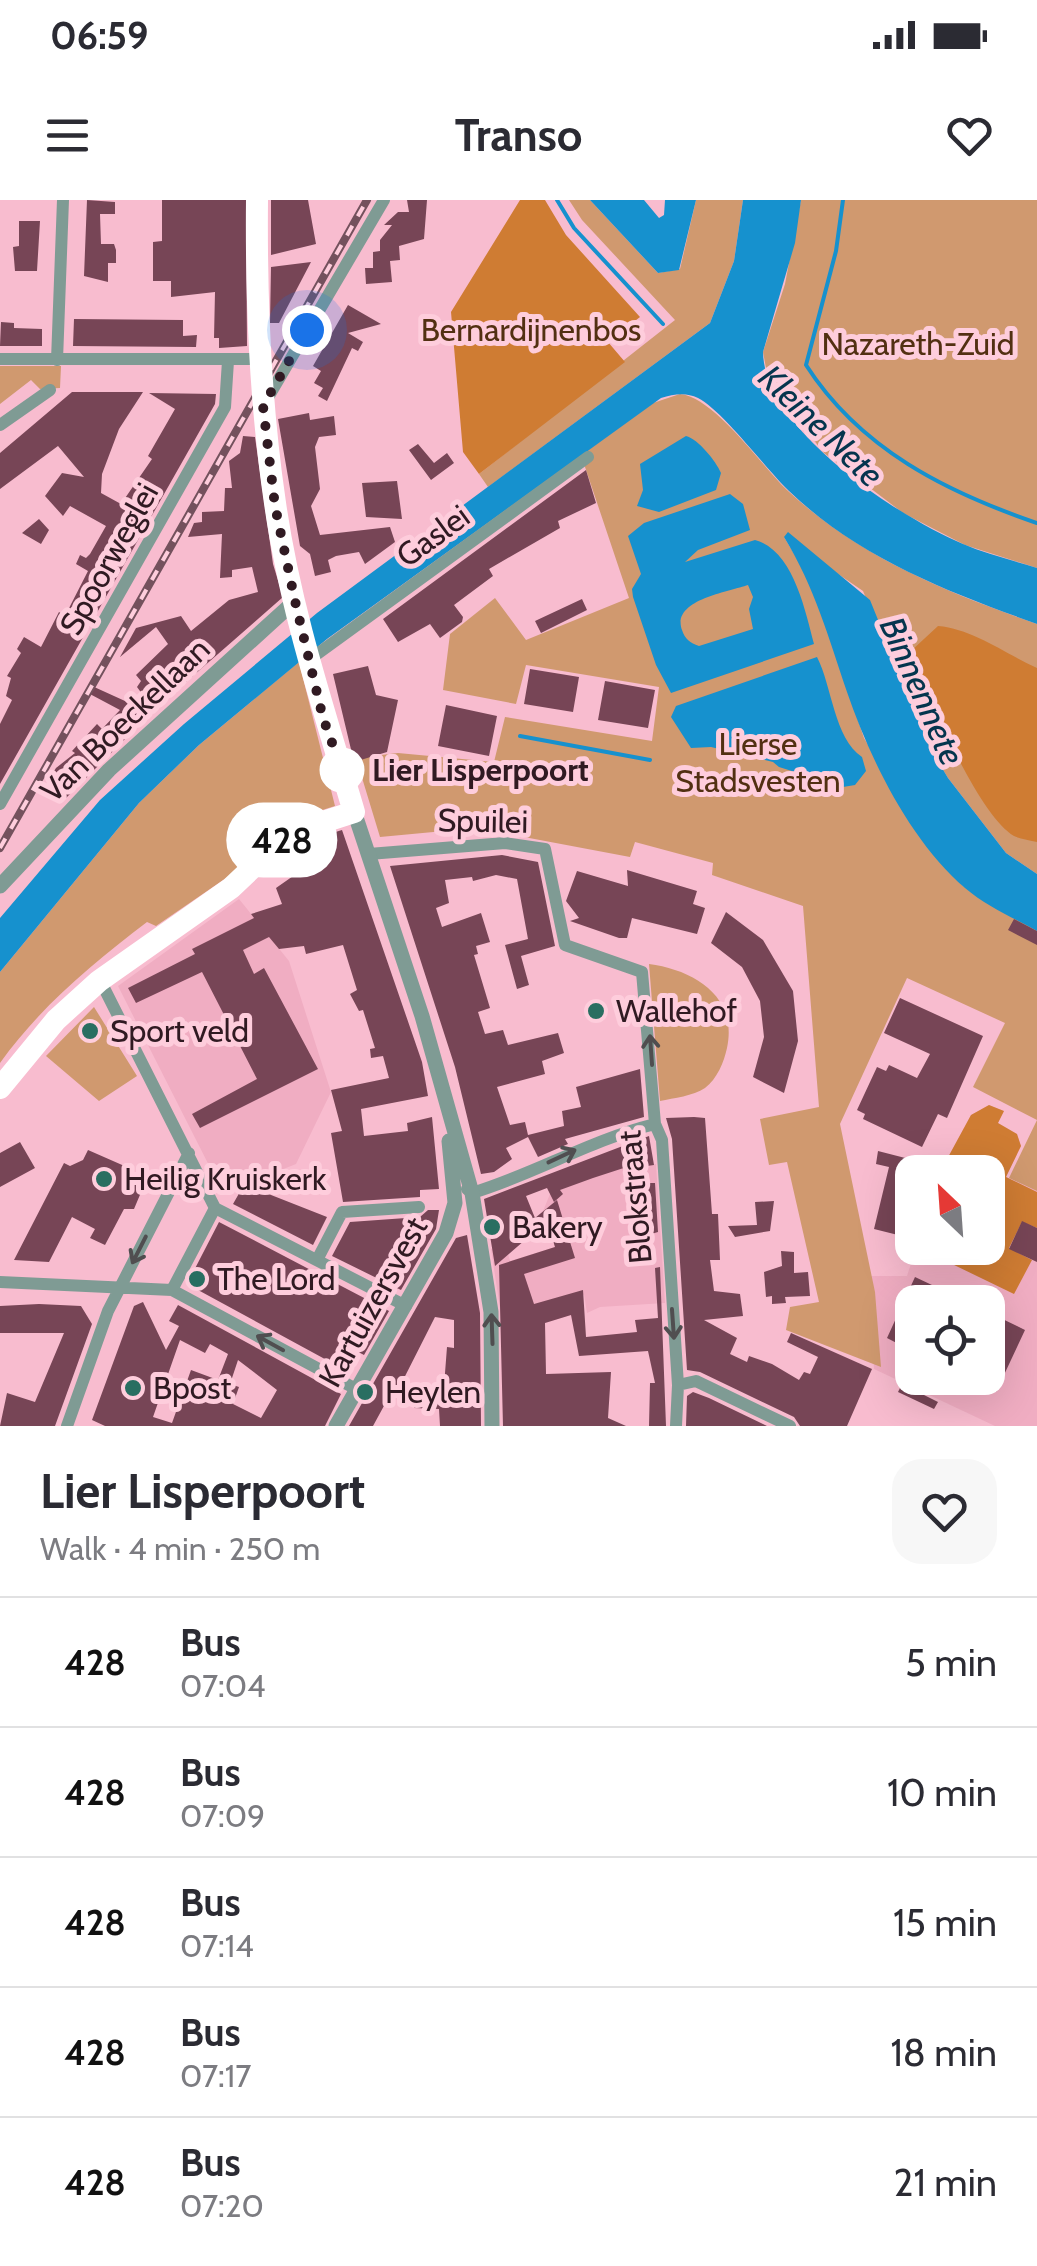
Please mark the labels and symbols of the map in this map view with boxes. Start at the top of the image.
your location [282,305,332,355]
park label: Bernardijnenbos [421,310,641,349]
park label: Nazareth-Zuid [821,324,1015,363]
water label: Kleine Nete [750,356,893,496]
street label: Spoorweglei [51,476,166,641]
street label: Gaslei [389,496,477,575]
water label: Binnennete [871,610,974,772]
street label: Van Boeckellaan [32,629,217,810]
park label: Lierse Stadsvesten [675,724,841,800]
marker: Lier Lisperpoort [321,749,363,791]
place label: Lier Lisperpoort [372,750,589,789]
street label: Spuilei [437,800,529,841]
line badge: 428 [224,808,340,872]
place label: Wallehof [616,991,737,1030]
marker: Wallehof [585,1000,607,1022]
place label: Sport veld [110,1011,249,1050]
marker: Sport veld [79,1020,101,1042]
one-way arrow [641,1034,660,1066]
street label: Blokstraat [609,1129,660,1265]
one-way arrow [546,1145,576,1164]
north arrow [895,1155,1005,1265]
place label: Heilig Kruiskerk [124,1159,327,1198]
marker: Heilig Kruiskerk [93,1168,115,1190]
place label: Bakery [512,1207,603,1246]
street label: Kartuizersvest [310,1210,435,1394]
marker: Bakery [481,1216,503,1238]
one-way arrow [129,1235,148,1265]
place label: The Lord [217,1259,336,1298]
marker: The Lord [186,1268,208,1290]
one-way arrow [664,1308,683,1340]
one-way arrow [482,1313,501,1345]
one-way arrow [256,1332,286,1352]
place label: Bpost [153,1368,232,1407]
place label: Heylen [385,1372,481,1411]
marker: Bpost [122,1377,144,1399]
marker: Heylen [354,1381,376,1403]

